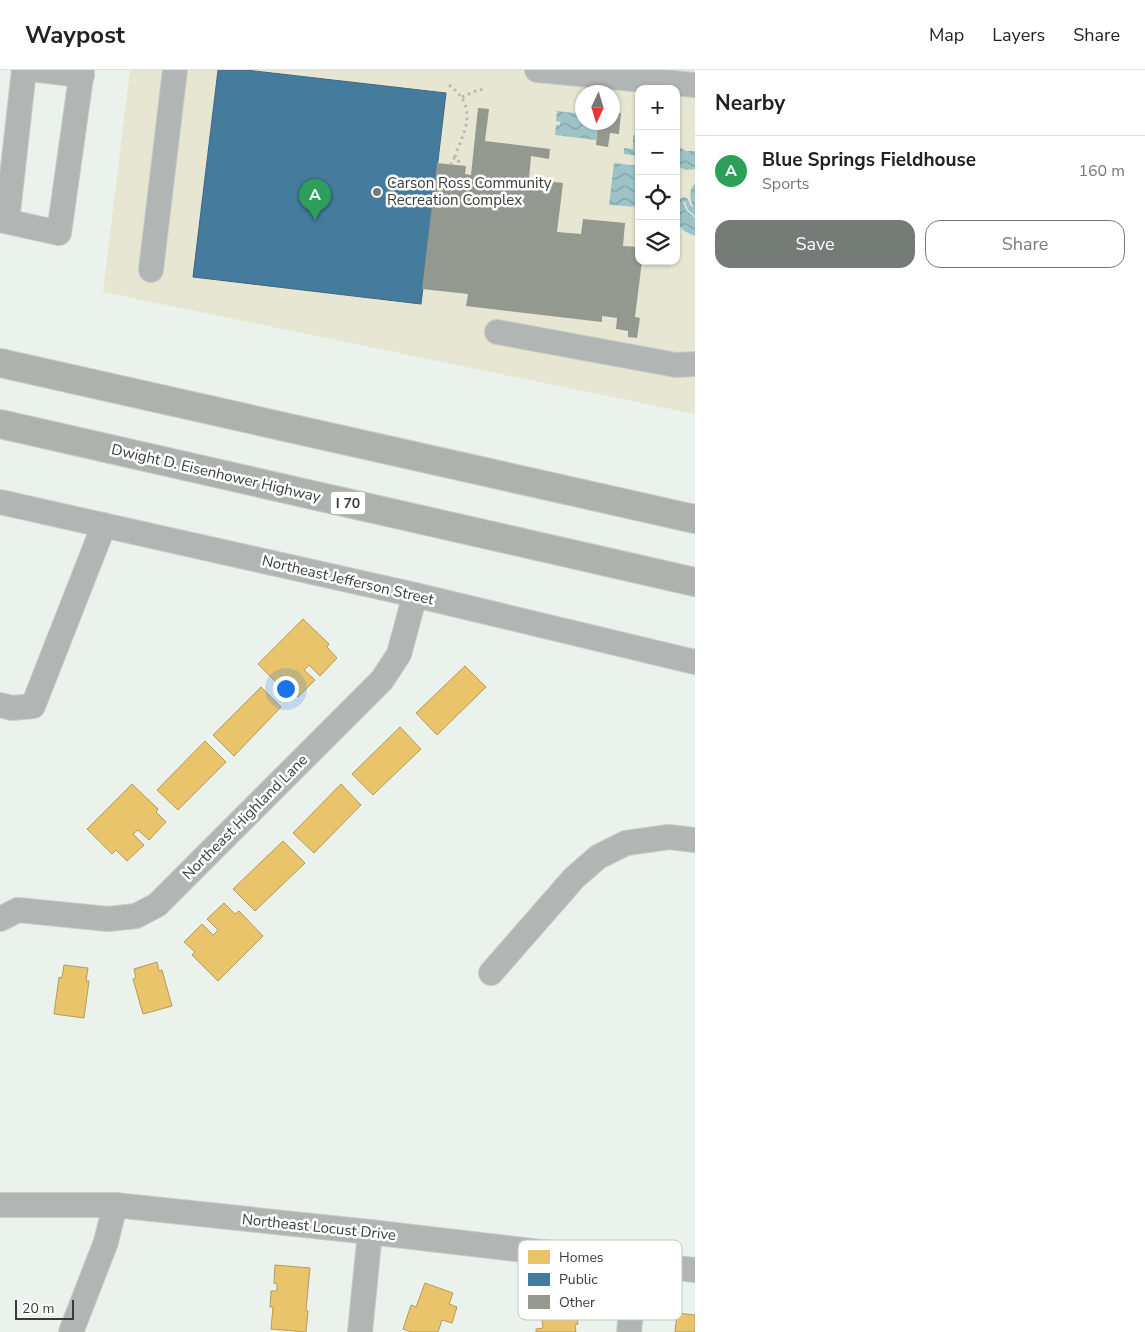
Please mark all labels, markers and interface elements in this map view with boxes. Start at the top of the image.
text: Waypost [25,19,125,51]
text: Map [929,23,964,47]
text: Layers [992,23,1045,47]
text: Share [1073,23,1120,47]
north arrow [575,85,620,130]
map controls [635,85,680,265]
button: + [635,85,680,130]
text: Nearby [715,89,785,117]
button: − [635,130,680,175]
text: Blue Springs Fieldhouse [762,147,976,173]
text: A [725,160,737,182]
text: 160 m [1078,160,1125,182]
place label: Carson Ross Community Recreation Complex [387,173,552,210]
text: Sports [762,173,810,195]
button: locate [635,175,680,220]
pin: A [299,179,331,220]
marker: Carson Ross Community Recreation Complex [371,186,383,198]
button: layers [635,220,680,265]
button: Save [715,220,915,268]
button: Share [925,220,1125,268]
street label: Dwight D. Eisenhower Highway [109,439,323,507]
road number: I 70 [330,492,366,514]
street label: Northeast Jefferson Street [260,550,437,610]
your location [273,676,299,702]
street label: Northeast Highland Lane [178,750,312,884]
street label: Northeast Locust Drive [241,1209,397,1245]
legend [518,1240,682,1320]
text: Homes [559,1248,604,1267]
text: Public [559,1270,598,1289]
text: Other [559,1293,595,1312]
scale bar [15,1297,74,1320]
text: 20 m [22,1299,54,1318]

